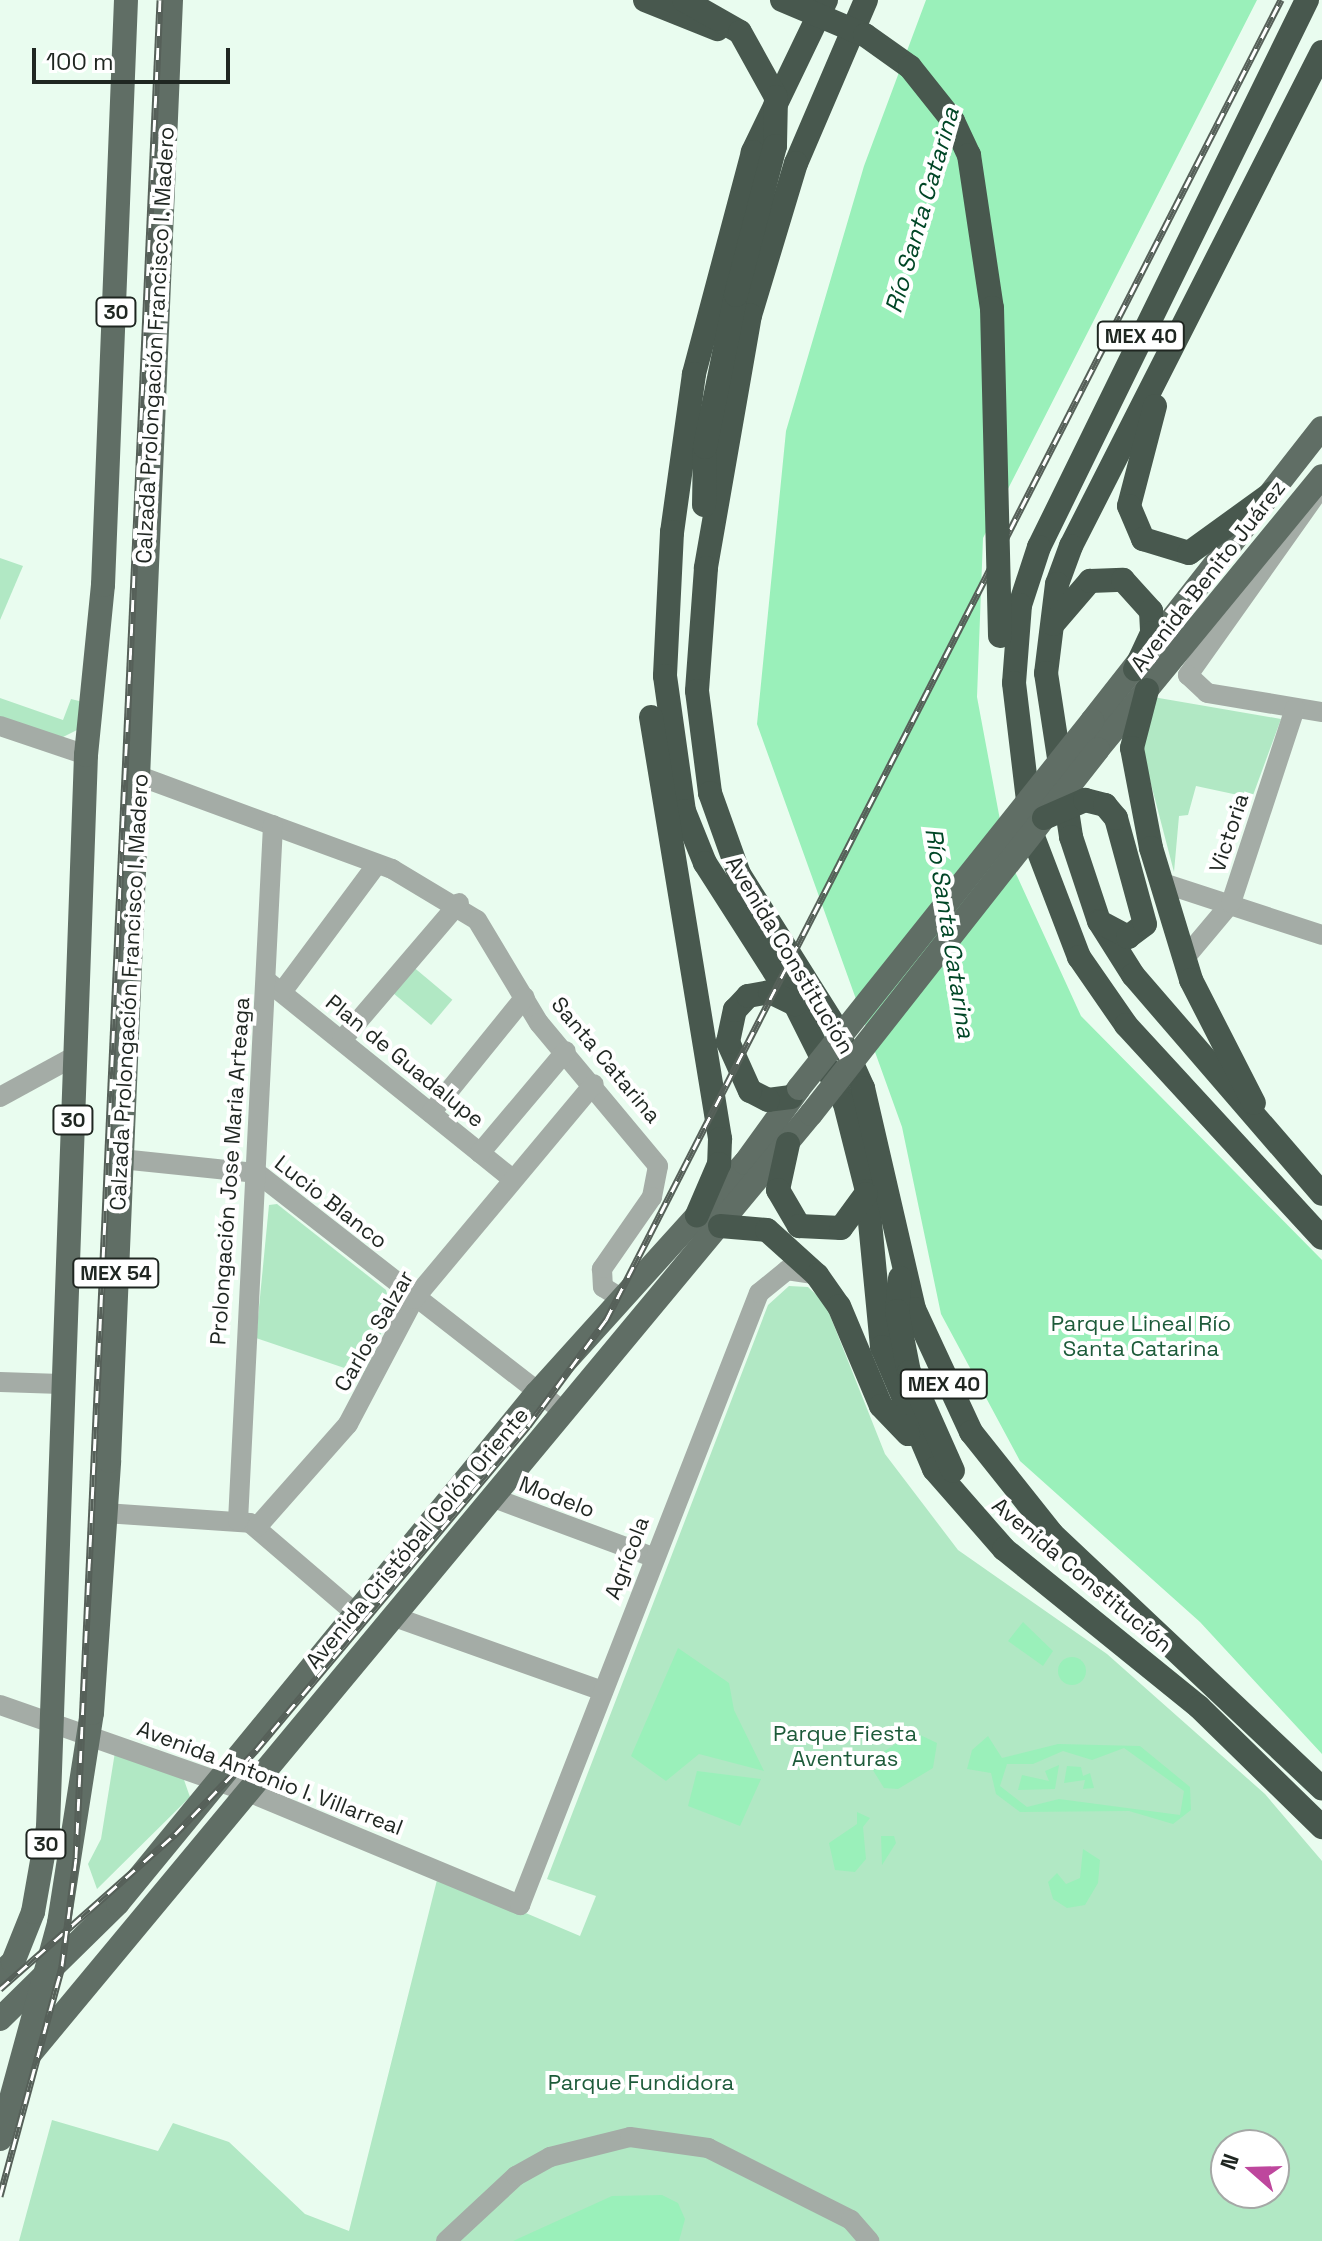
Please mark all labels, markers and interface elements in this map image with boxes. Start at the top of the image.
scale bar [36,32,234,82]
text: 100 m [46,46,114,77]
water label: Río Santa Catarina [879,104,965,316]
street label: Calzada Prolongación Francisco I. Madero [130,125,180,565]
road number: 30 [94,296,138,328]
road number: MEX 40 [1095,320,1187,352]
street label: Avenida Benito Juárez [1125,475,1291,677]
street label: Calzada Prolongación Francisco I. Madero [104,772,154,1212]
street label: Victoria [1204,790,1254,876]
water label: Río Santa Catarina [919,826,981,1040]
street label: Avenida Constitución [720,851,860,1059]
street label: Plan de Guadalupe [320,989,490,1133]
street label: Santa Catarina [546,992,666,1128]
street label: Prolongación Jose Maria Arteaga [205,996,255,1346]
road number: 30 [51,1104,95,1136]
street label: Lucio Blanco [269,1150,393,1254]
road number: MEX 54 [72,1257,160,1289]
street label: Carlos Salzar [329,1266,419,1396]
park label: Parque Lineal Río Santa Catarina [1051,1310,1231,1362]
road number: MEX 40 [898,1368,990,1400]
street label: Avenida Cristóbal Colón Oriente [300,1402,534,1674]
street label: Modelo [515,1471,599,1523]
street label: Avenida Constitución [987,1492,1177,1658]
street label: Agrícola [599,1513,655,1603]
street label: Avenida Antonio I. Villarreal [133,1715,407,1841]
park label: Parque Fiesta Aventuras [773,1720,917,1772]
road number: 30 [24,1828,68,1860]
park label: Parque Fundidora [548,2070,734,2096]
north arrow [1210,2129,1290,2209]
text: N [1214,2150,1245,2173]

